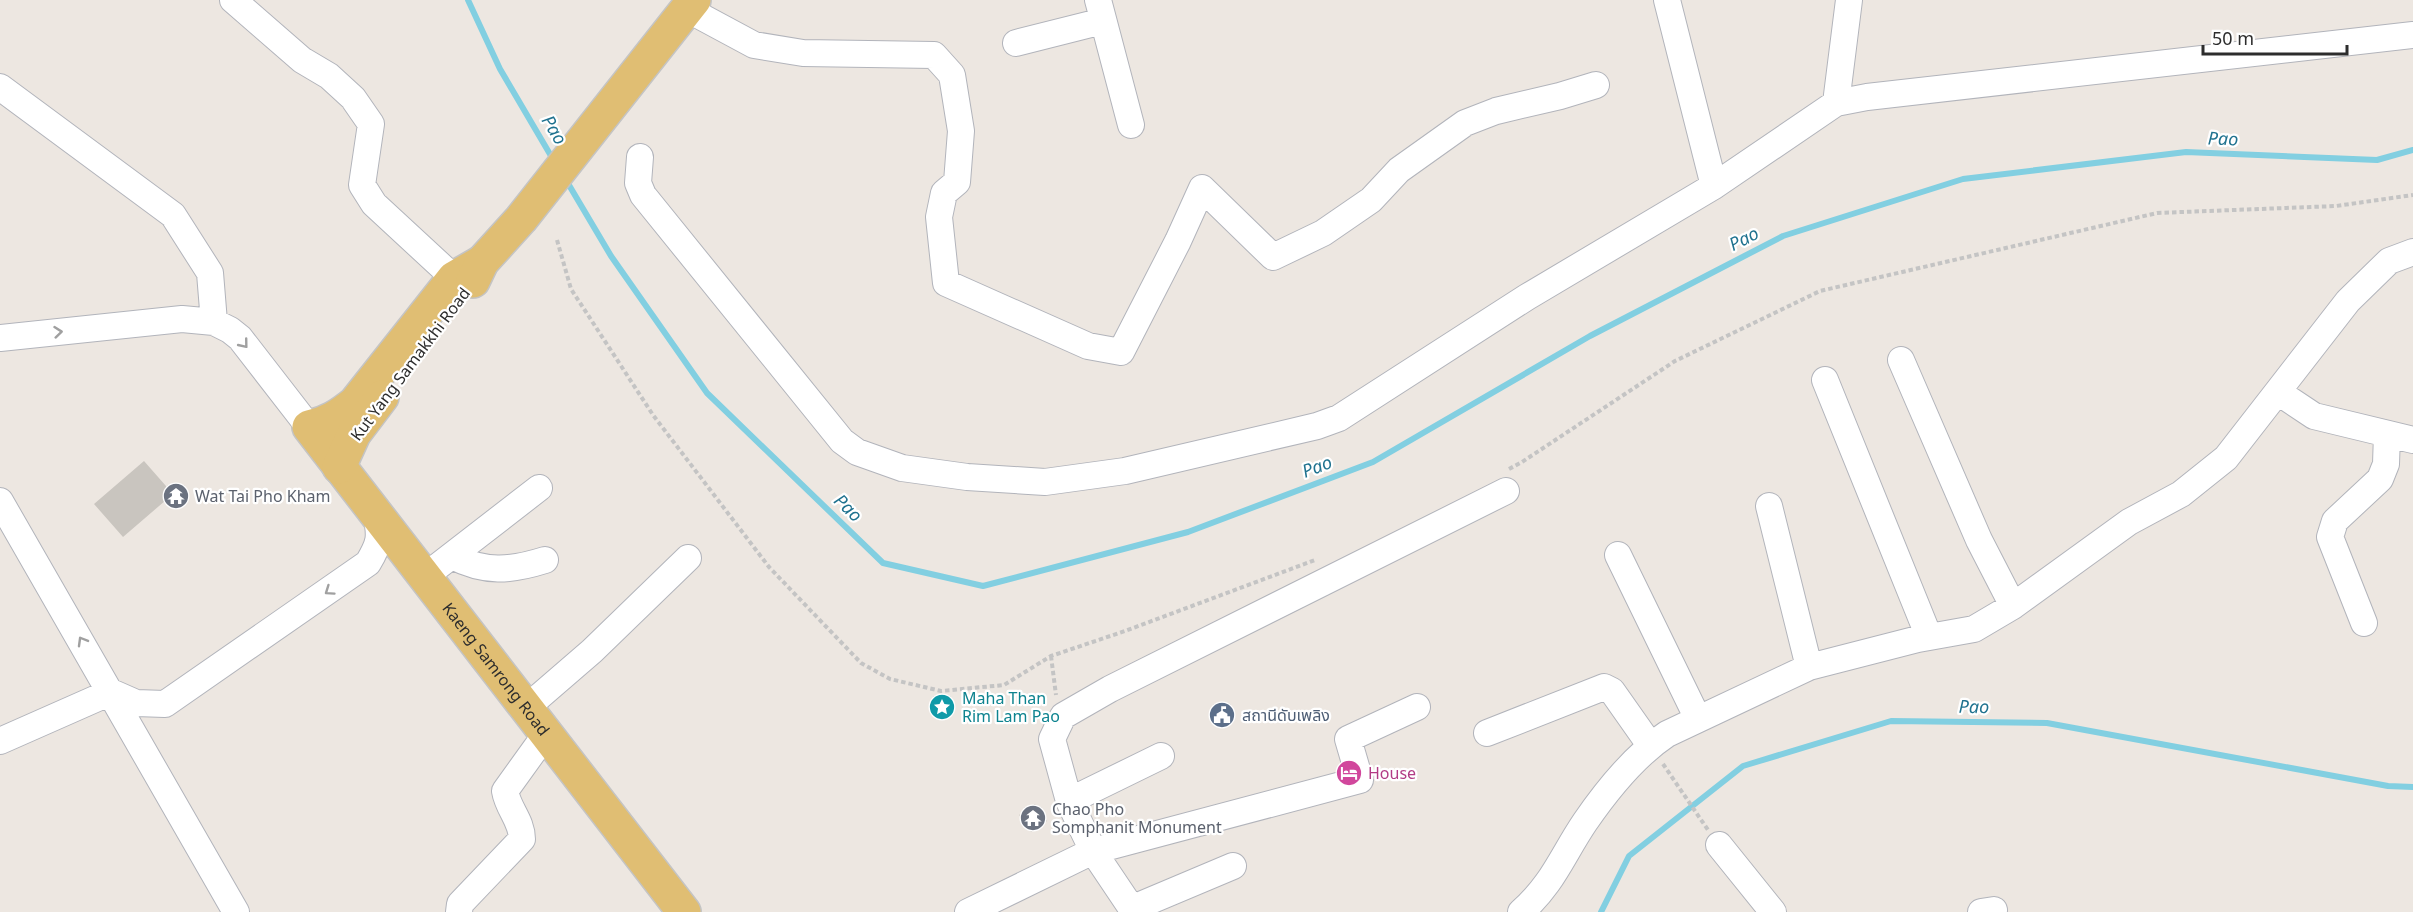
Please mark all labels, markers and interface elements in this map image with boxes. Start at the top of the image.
scale bar [2203,18,2347,56]
text: 50 m [2212,26,2254,50]
water label: Pao [537,110,573,149]
water label: Pao [2207,125,2239,151]
water label: Pao [1724,220,1763,256]
street label: Kut Yang Samakkhi Road [345,283,475,445]
one-way arrow [54,326,63,339]
one-way arrow [237,337,248,348]
water label: Pao [1298,449,1335,483]
temple icon: Wat Tai Pho Kham [161,481,191,511]
place label: Wat Tai Pho Kham [195,485,331,507]
water label: Pao [829,488,868,527]
one-way arrow [324,584,335,595]
street label: Kaeng Samrong Road [438,598,555,740]
one-way arrow [78,637,89,647]
place label: Maha Than Rim Lam Pao [962,687,1060,727]
place icon: Maha Than Rim Lam Pao [927,692,957,722]
water label: Pao [1959,694,1990,718]
public building icon: สถานีดับเพลิง [1207,700,1237,730]
place label: สถานีดับเพลิง [1242,704,1330,726]
hotel icon: House [1334,758,1364,788]
place label: House [1368,762,1416,784]
place label: Chao Pho Somphanit Monument [1052,798,1222,838]
temple icon: Chao Pho Somphanit Monument [1018,803,1048,833]

